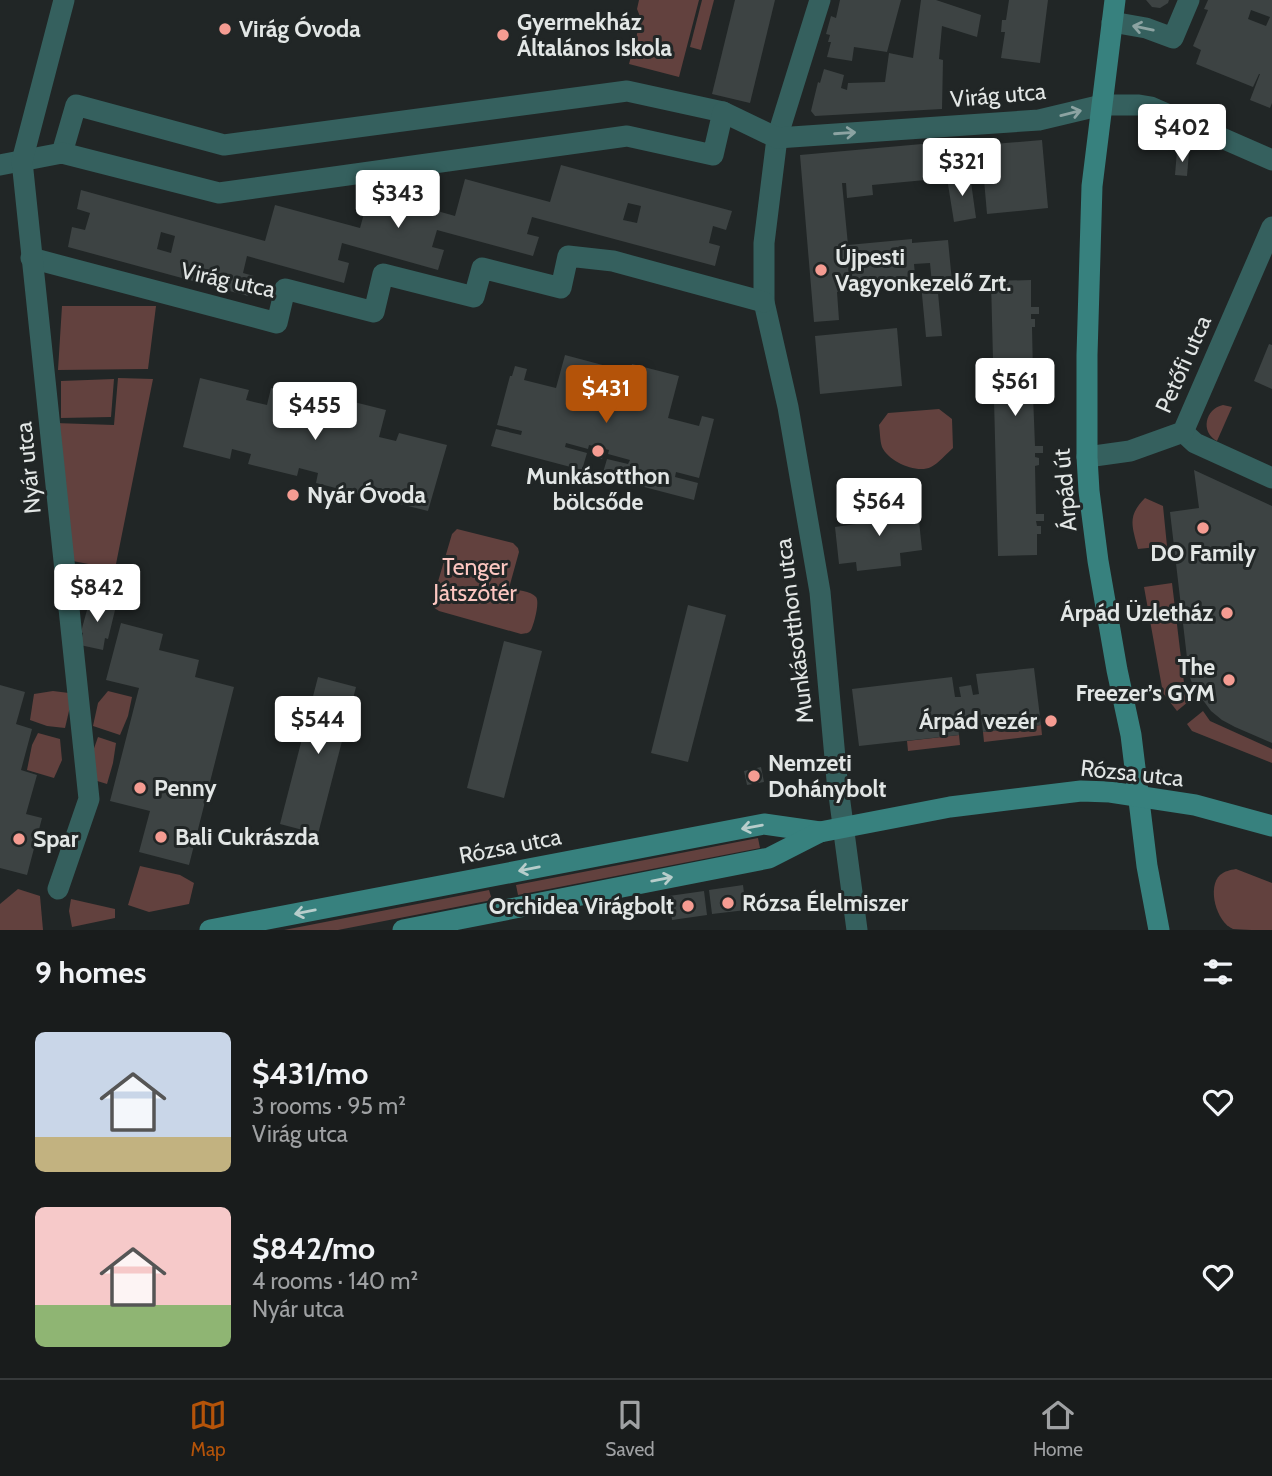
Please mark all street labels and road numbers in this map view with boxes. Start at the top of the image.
street label: Virág utca [949,77,1047,113]
street label: Virág utca [178,256,278,304]
street label: Petőfi utca [1149,311,1217,417]
street label: Nyár utca [9,421,47,515]
street label: Árpád út [1046,447,1083,533]
street label: Munkásotthon utca [769,537,819,725]
street label: Rózsa utca [1079,754,1185,792]
street label: Rózsa utca [456,822,564,870]

